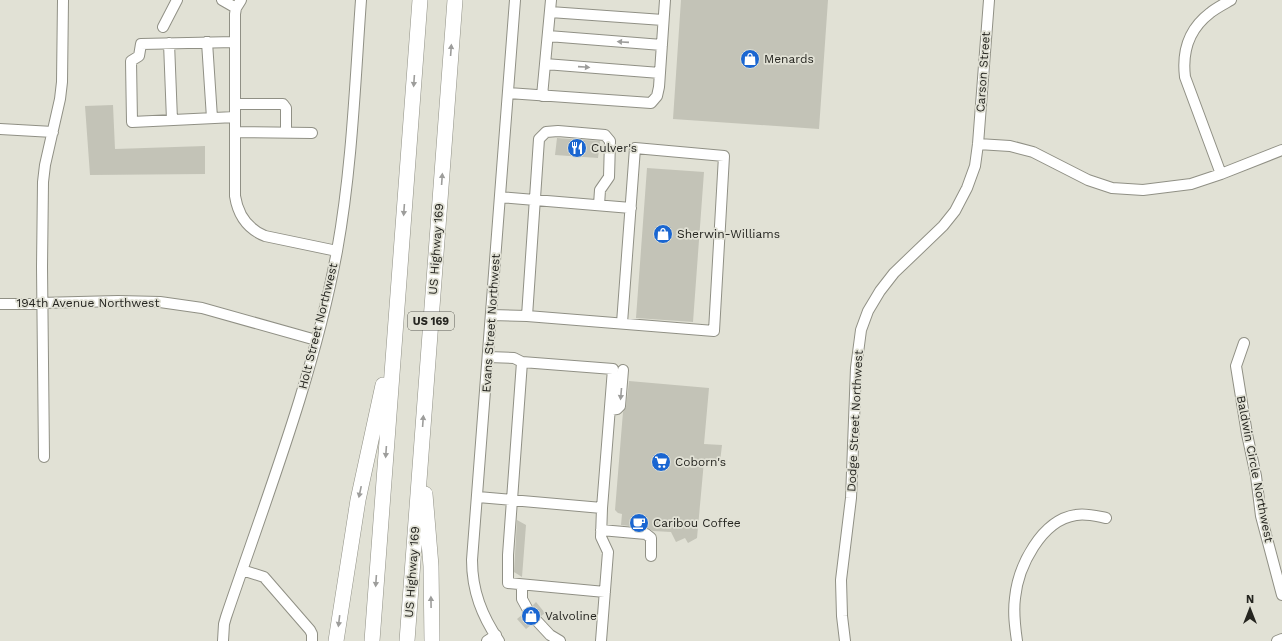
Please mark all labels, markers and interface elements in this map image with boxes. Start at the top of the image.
street label: Carson Street [973,31,993,113]
one-way arrow [617,39,629,46]
one-way arrow [448,44,455,56]
shop icon: Menards [739,48,761,70]
place label: Menards [764,52,814,66]
one-way arrow [578,63,590,70]
one-way arrow [411,75,417,87]
restaurant icon: Culver's [566,137,588,159]
place label: Culver's [591,141,637,155]
one-way arrow [438,173,445,185]
street label: US Highway 169 [426,203,446,295]
one-way arrow [401,204,408,216]
shop icon: Sherwin-Williams [652,223,674,245]
place label: Sherwin-Williams [677,227,780,241]
street label: Evans Street Northwest [479,253,503,393]
street label: Holt Street Northwest [296,261,340,391]
street label: 194th Avenue Northwest [17,296,159,310]
road number: US 169 [408,312,454,330]
street label: Dodge Street Northwest [844,350,866,492]
one-way arrow [618,388,625,400]
street label: Baldwin Circle Northwest [1234,395,1276,543]
one-way arrow [420,415,427,427]
one-way arrow [383,446,390,458]
supermarket icon: Coborn's [650,451,672,473]
place label: Coborn's [675,455,726,469]
one-way arrow [356,486,362,499]
cafe icon: Caribou Coffee [628,512,650,534]
place label: Caribou Coffee [653,516,741,530]
street label: US Highway 169 [402,526,422,618]
one-way arrow [373,575,380,587]
north arrow [1230,589,1270,629]
text: N [1246,593,1254,606]
one-way arrow [428,596,435,608]
shop icon: Valvoline [520,605,542,627]
place label: Valvoline [545,609,597,623]
one-way arrow [336,615,342,627]

